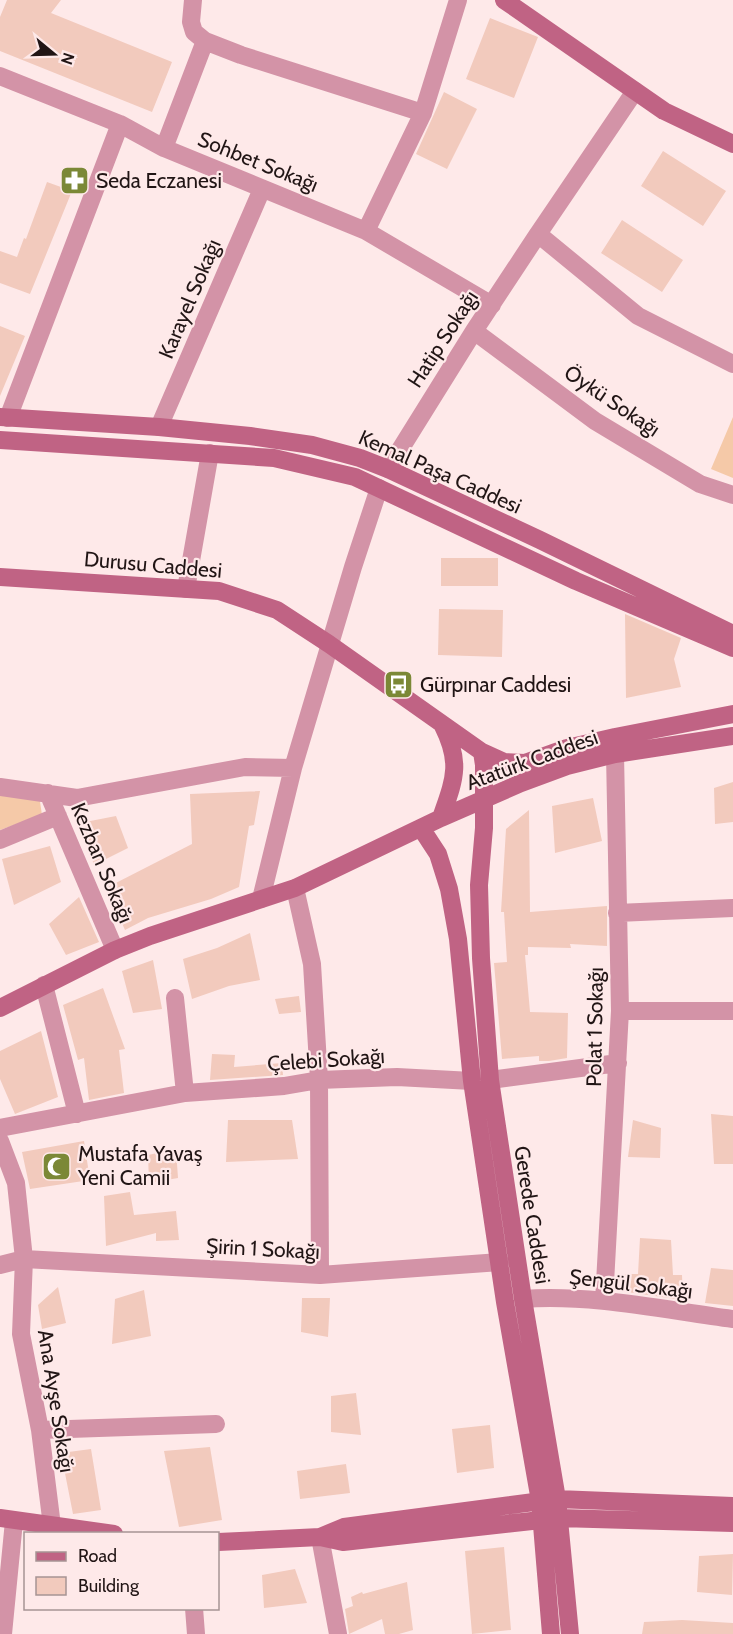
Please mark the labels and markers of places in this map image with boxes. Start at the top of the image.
pharmacy icon: Seda Eczanesi [59,165,91,197]
place label: Seda Eczanesi [96,168,222,193]
bus stop icon: Gürpınar Caddesi [383,669,415,701]
place label: Gürpınar Caddesi [420,672,571,697]
place label: Mustafa Yavaş Yeni Camii [77,1141,203,1190]
mosque icon: Mustafa Yavaş Yeni Camii [41,1150,73,1182]

